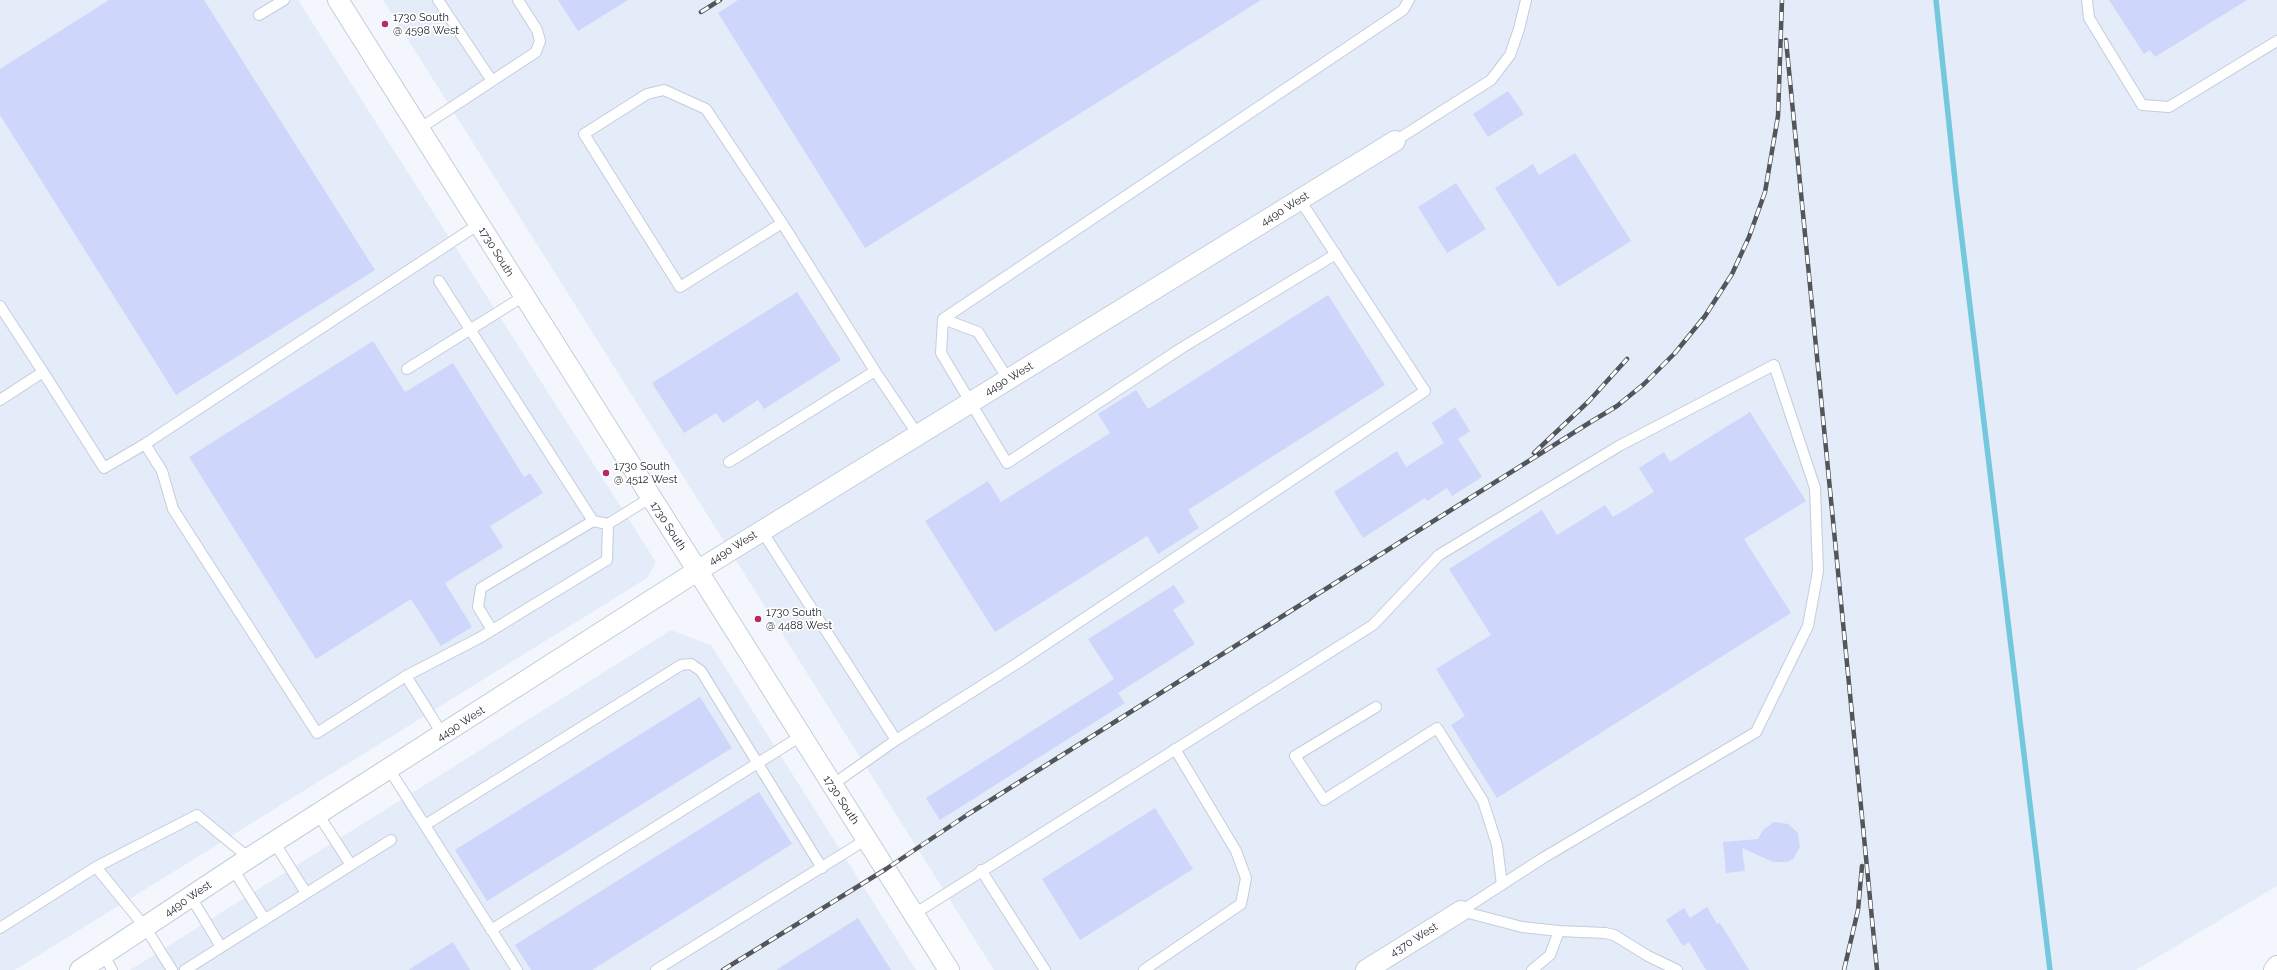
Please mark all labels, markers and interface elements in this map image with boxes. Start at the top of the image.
place label: 1730 South @ 4598 West [393,11,459,37]
marker: 1730 South @ 4598 West [380,19,390,29]
street label: 4490 West [1259,189,1311,229]
street label: 1730 South [476,225,516,279]
street label: 4490 West [982,359,1036,399]
place label: 1730 South @ 4512 West [614,460,677,486]
marker: 1730 South @ 4512 West [601,468,611,478]
street label: 1730 South [647,499,689,553]
street label: 4490 West [707,528,759,568]
place label: 1730 South @ 4488 West [766,606,832,632]
marker: 1730 South @ 4488 West [753,614,763,624]
street label: 4490 West [435,704,487,744]
street label: 1730 South [820,773,862,827]
street label: 4490 West [162,878,214,920]
street label: 4370 West [1388,920,1440,960]

